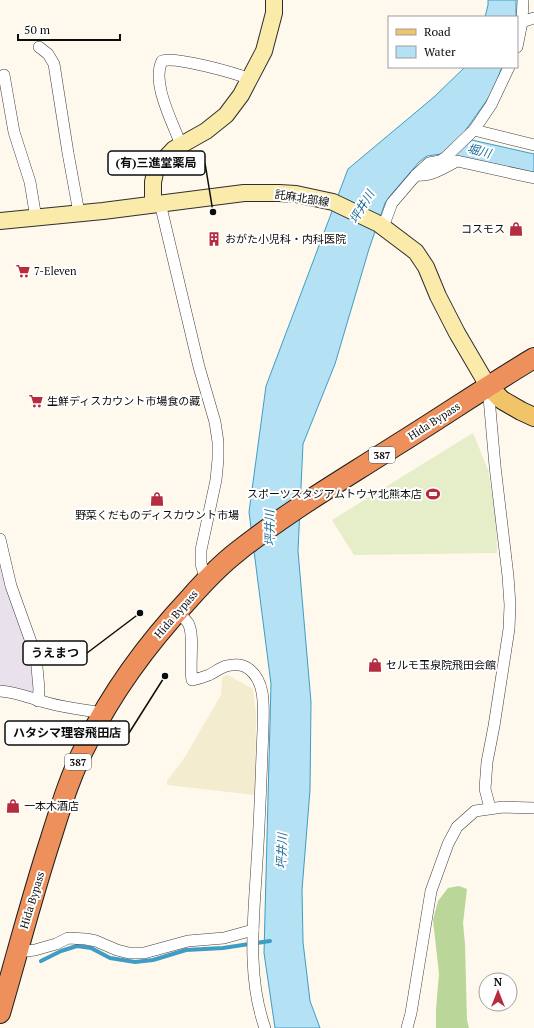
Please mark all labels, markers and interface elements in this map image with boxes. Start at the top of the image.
scale bar [18,16,120,42]
legend [388,16,518,68]
text: 50 m [24,22,51,37]
text: Road [424,24,451,39]
text: Water [424,44,456,59]
water label: 堀川 [466,140,495,161]
callout: (有)三進堂薬局 [108,151,205,175]
text: (有)三進堂薬局 [115,155,197,170]
water label: 坪井川 [346,186,378,226]
street label: 託麻北部線 [274,187,330,209]
shop icon: コスモス [508,221,524,237]
place label: コスモス [461,222,505,236]
building icon: おがた小児科・内科医院 [206,231,222,247]
place label: おがた小児科・内科医院 [225,232,346,246]
supermarket icon: 7-Eleven [15,263,31,279]
place label: 7-Eleven [34,264,77,278]
supermarket icon: 生鮮ディスカウント市場食の藏 [28,393,44,409]
place label: 生鮮ディスカウント市場食の藏 [47,394,200,408]
street label: Hida Bypass [405,399,463,443]
road number: 387 [369,447,395,463]
sports icon: スポーツスタジアムトウヤ北熊本店 [425,486,441,502]
place label: スポーツスタジアムトウヤ北熊本店 [247,487,422,501]
shop icon: 野菜くだものディスカウント市場 [149,491,165,507]
place label: 野菜くだものディスカウント市場 [75,508,239,522]
water label: 坪井川 [262,508,277,546]
street label: Hida Bypass [151,587,201,641]
callout: うえまつ [23,641,87,665]
text: うえまつ [31,645,79,660]
shop icon: セルモ玉泉院飛田会館 [367,657,383,673]
place label: セルモ玉泉院飛田会館 [386,658,496,672]
callout: ハタシマ理容飛田店 [5,721,129,745]
text: ハタシマ理容飛田店 [13,725,121,740]
road number: 387 [65,754,91,770]
shop icon: 一本木酒店 [5,798,21,814]
place label: 一本木酒店 [24,799,79,813]
water label: 坪井川 [273,831,290,869]
street label: Hida Bypass [17,869,47,930]
north arrow [478,972,518,1012]
text: N [494,975,503,989]

